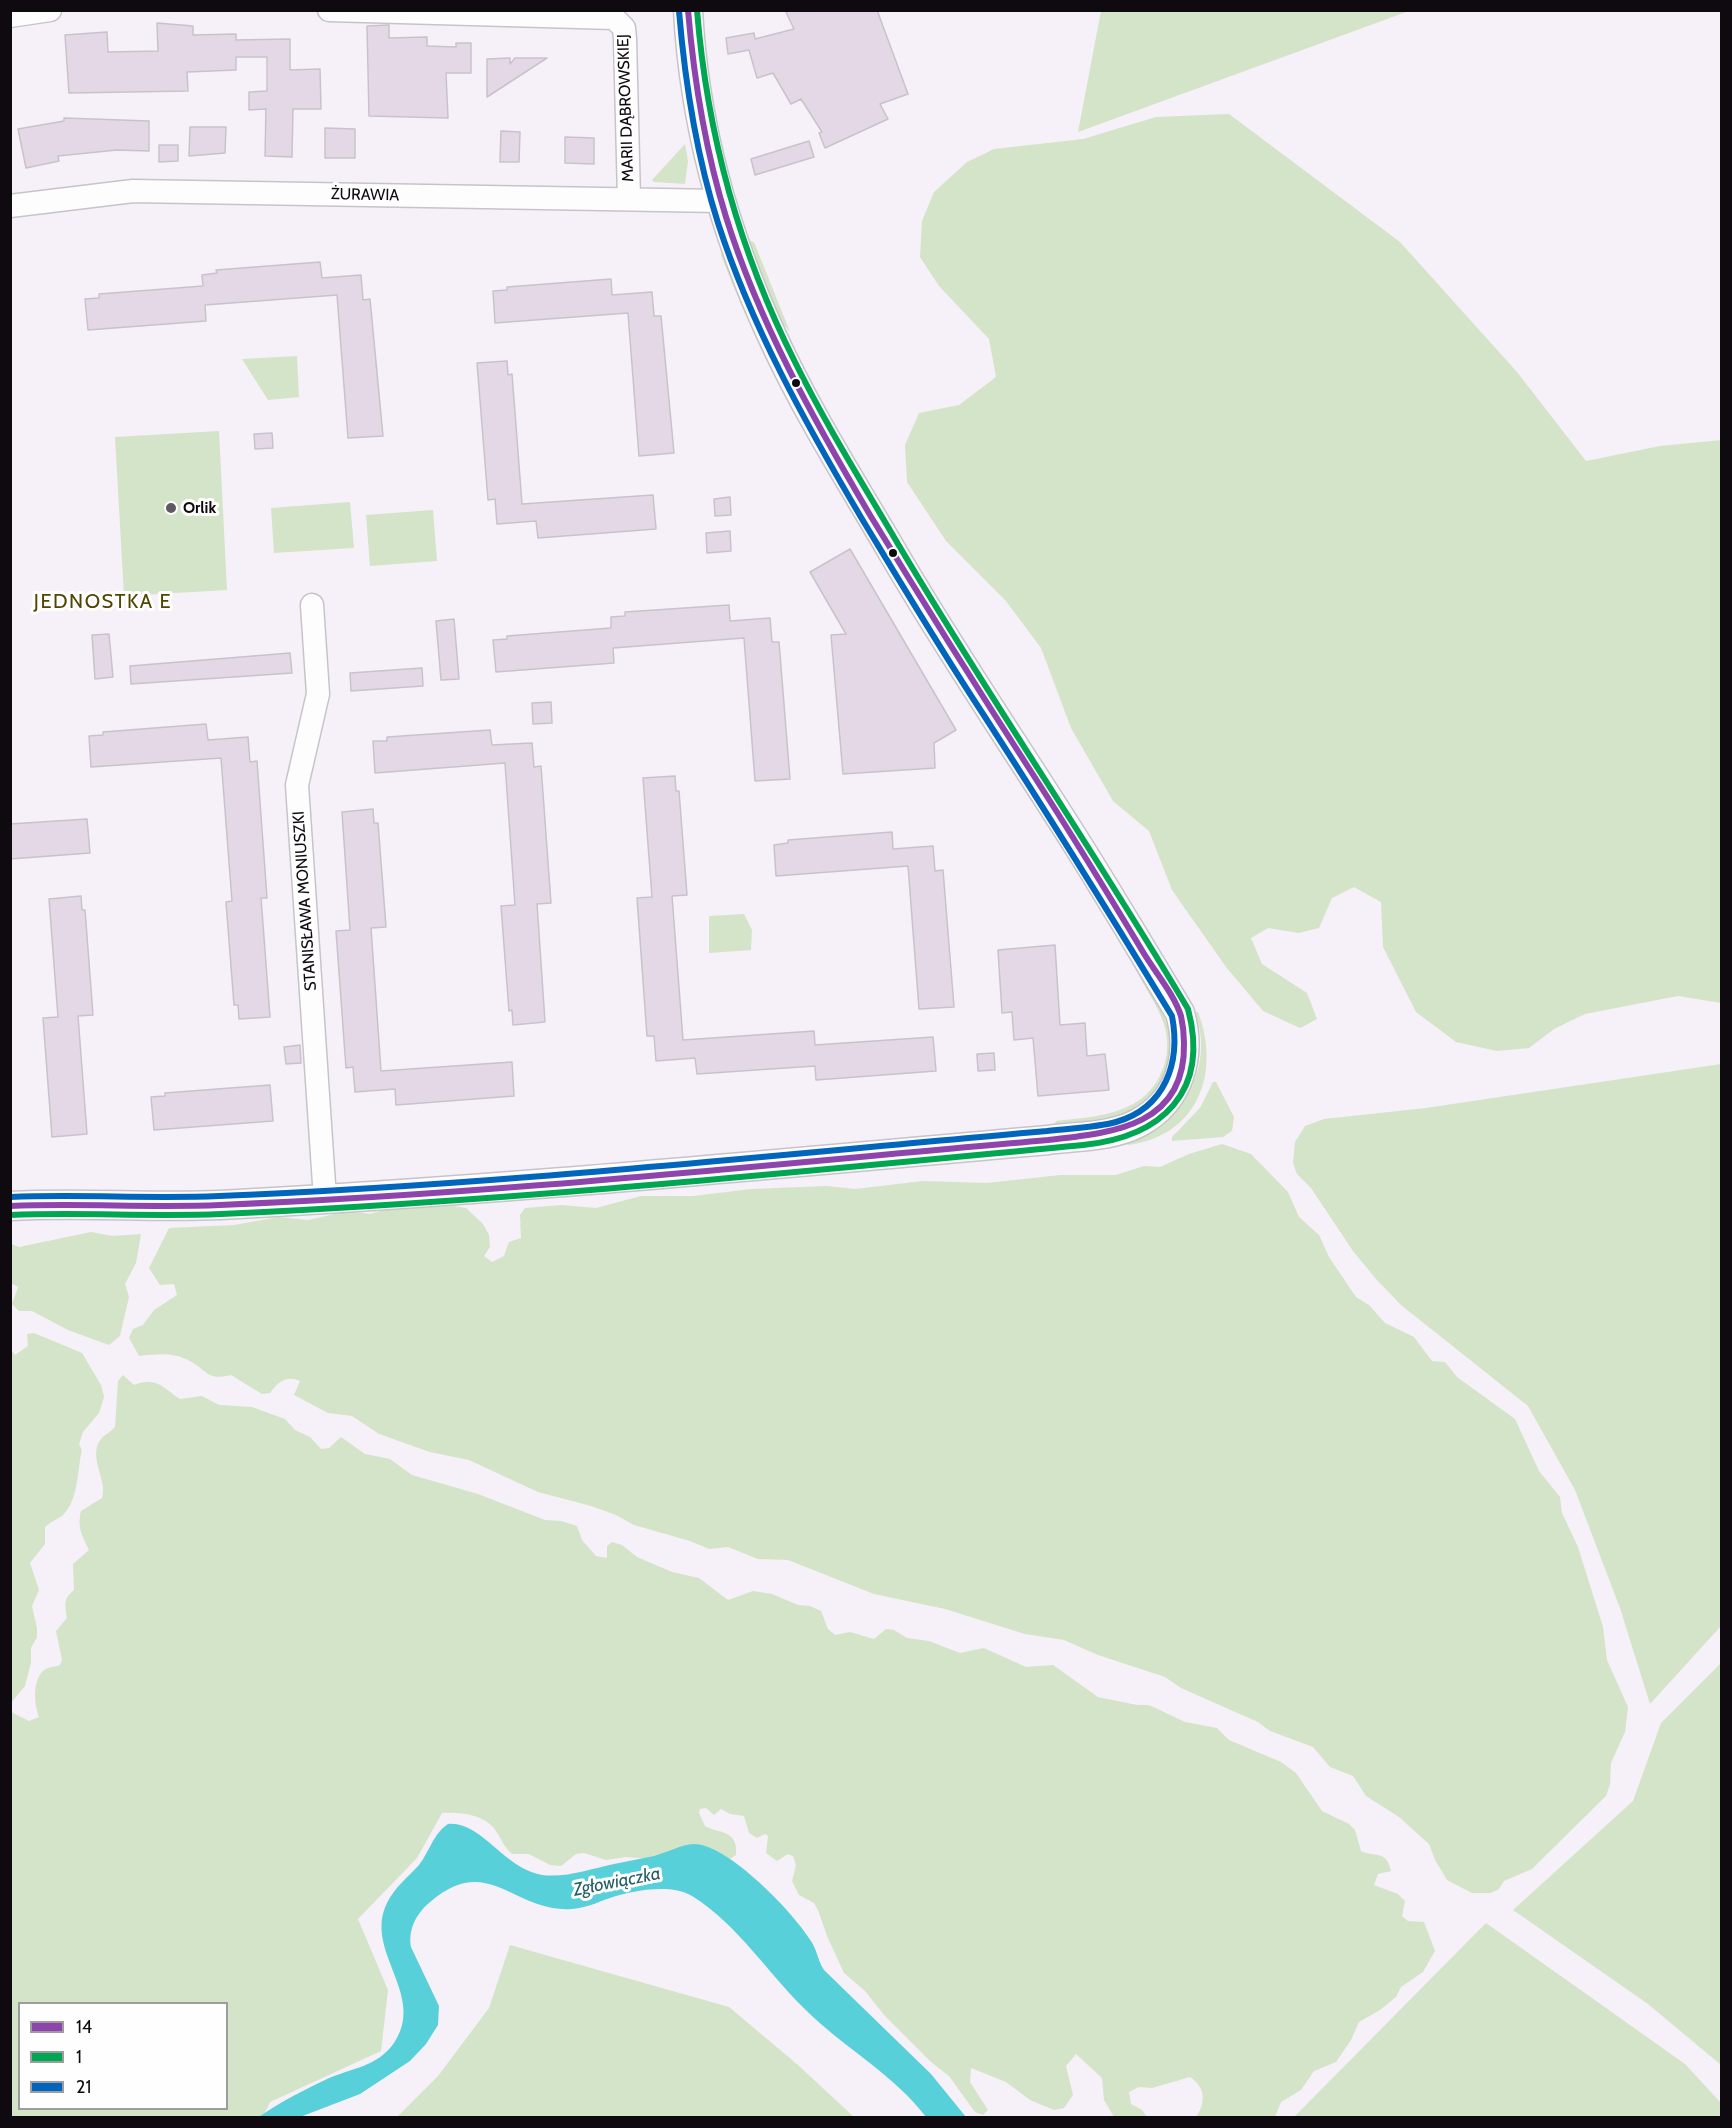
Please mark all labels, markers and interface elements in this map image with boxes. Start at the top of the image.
street label: MARII DĄBROWSKIEJ [614,34,638,182]
street label: ŻURAWIA [331,185,399,205]
unlabelled marker [790,377,802,389]
place label: Orlik [183,498,216,518]
marker: Orlik [164,501,178,515]
unlabelled marker [887,547,899,559]
district label: JEDNOSTKA E [34,590,172,614]
street label: STANISŁAWA MONIUSZKI [289,810,321,992]
water label: Zgłowiączka [572,1863,662,1901]
legend [18,2002,228,2110]
text: 14 [76,2016,92,2038]
text: 1 [76,2046,82,2068]
text: 21 [76,2076,91,2098]

